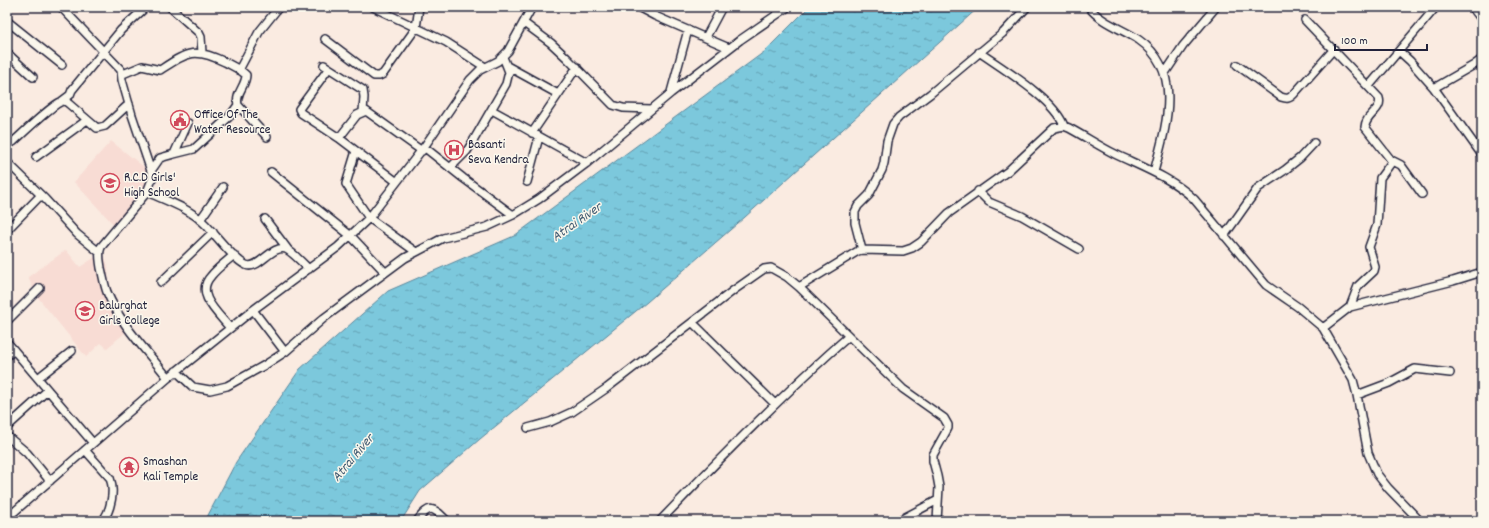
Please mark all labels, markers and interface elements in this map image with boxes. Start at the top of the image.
scale bar [1335,26,1427,52]
text: 100 m [1341,33,1368,50]
place label: Office Of The Water Resource [194,106,271,140]
public building icon: Office Of The Water Resource [169,109,191,131]
place label: Basanti Seva Kendra [468,136,530,170]
hospital icon: Basanti Seva Kendra [443,139,465,161]
place label: R.C.D Girls' High School [124,169,179,203]
school or university icon: R.C.D Girls' High School [99,172,121,194]
water label: Atrai River [548,197,608,247]
place label: Balurghat Girls College [99,297,160,331]
school or university icon: Balurghat Girls College [74,300,96,322]
water label: Atrai River [328,429,381,487]
place label: Smashan Kali Temple [143,453,198,487]
temple icon: Smashan Kali Temple [118,456,140,478]

